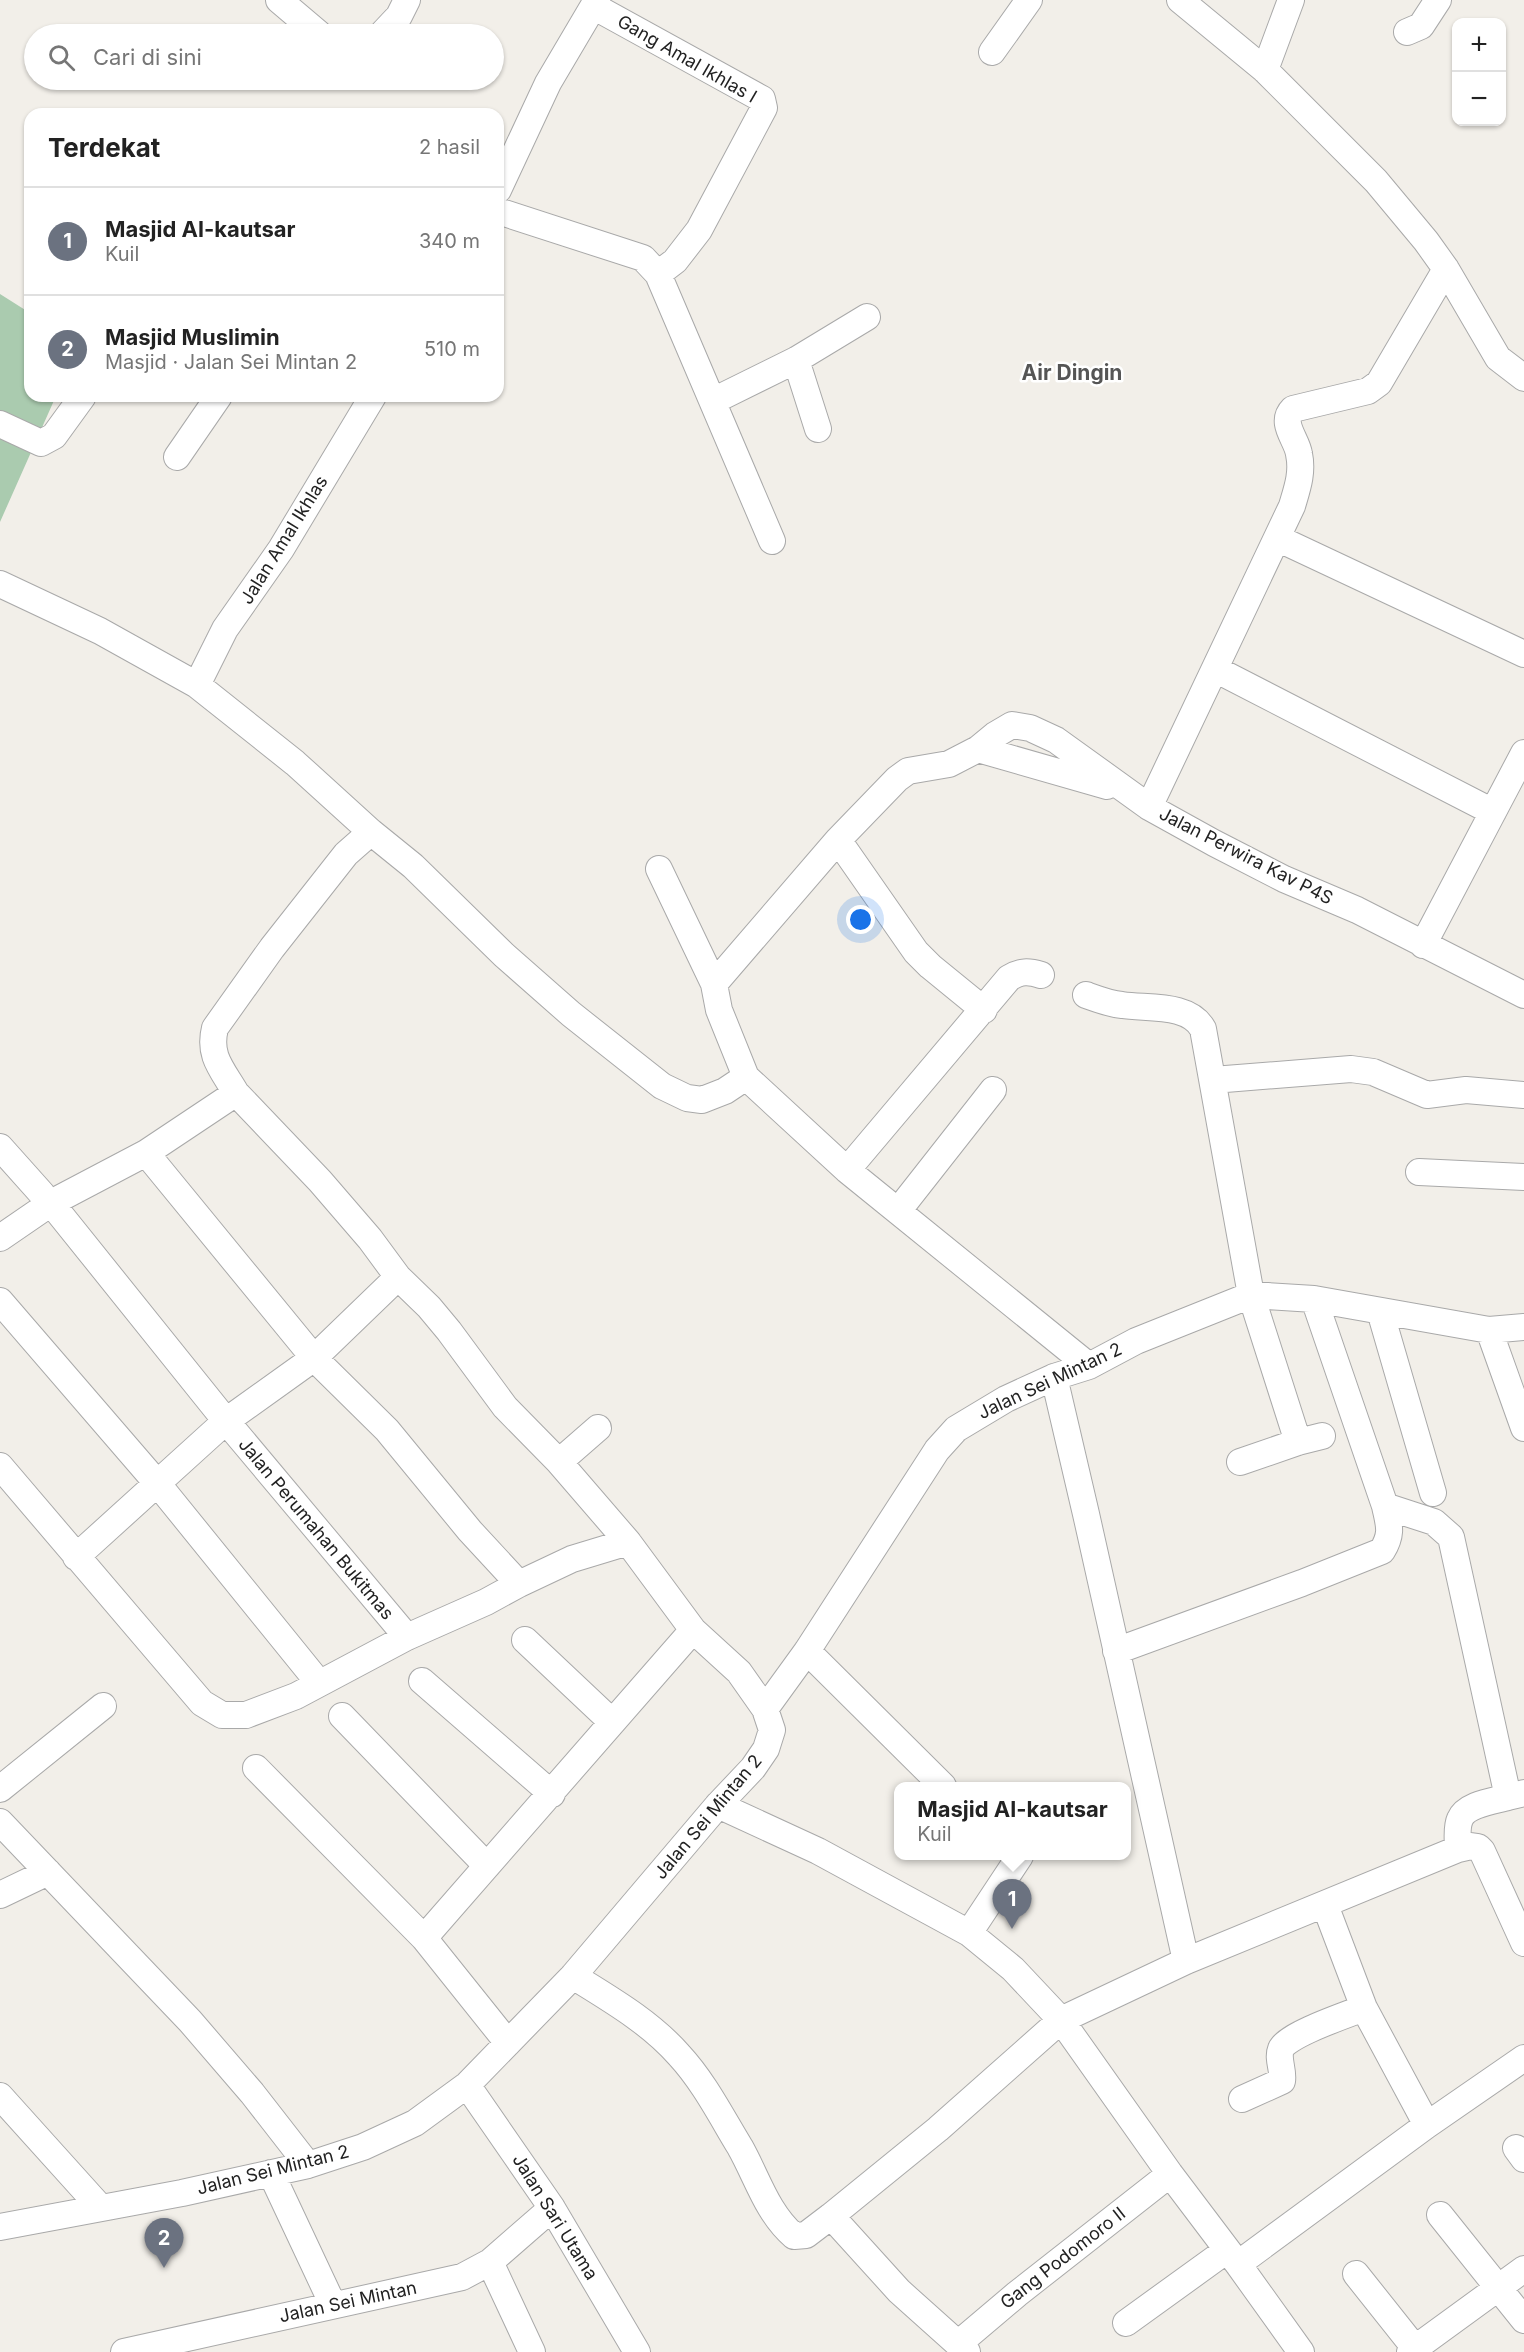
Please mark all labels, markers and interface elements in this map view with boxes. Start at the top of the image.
street label: Gang Amal Ikhlas I [614,10,761,107]
map controls [1452,18,1506,126]
button: + [1452,18,1506,72]
search box [24,24,504,90]
icon: search [45,41,78,74]
text: Cari di sini [93,44,202,70]
button: − [1452,72,1506,126]
text: Terdekat [48,132,160,163]
text: 2 hasil [419,135,480,159]
text: Masjid Al-kautsar [105,216,295,242]
text: 1 [63,229,72,253]
text: 340 m [419,229,480,253]
text: Kuil [105,242,139,266]
text: Masjid Muslimin [105,324,280,350]
text: 2 [61,337,74,361]
text: 510 m [424,337,480,361]
text: Masjid · Jalan Sei Mintan 2 [105,350,357,374]
district label: Air Dingin [1022,360,1122,385]
street label: Jalan Amal Ikhlas [236,472,332,608]
street label: Jalan Perwira Kav P4S [1156,803,1337,909]
your location [846,905,875,934]
street label: Jalan Sei Mintan 2 [975,1338,1125,1423]
street label: Jalan Perumahan Bukitmas [234,1434,398,1624]
street label: Jalan Sei Mintan 2 [649,1750,766,1883]
popup [894,1782,1131,1860]
text: Masjid Al-kautsar [917,1796,1108,1822]
text: Kuil [917,1822,952,1846]
pin: 1 [992,1880,1032,1929]
street label: Jalan Sei Mintan 2 [195,2140,351,2199]
street label: Jalan Sari Utama [508,2150,602,2283]
street label: Gang Podomoro II [996,2202,1129,2313]
pin: 2 [144,2218,184,2268]
street label: Jalan Sei Mintan [277,2277,419,2326]

